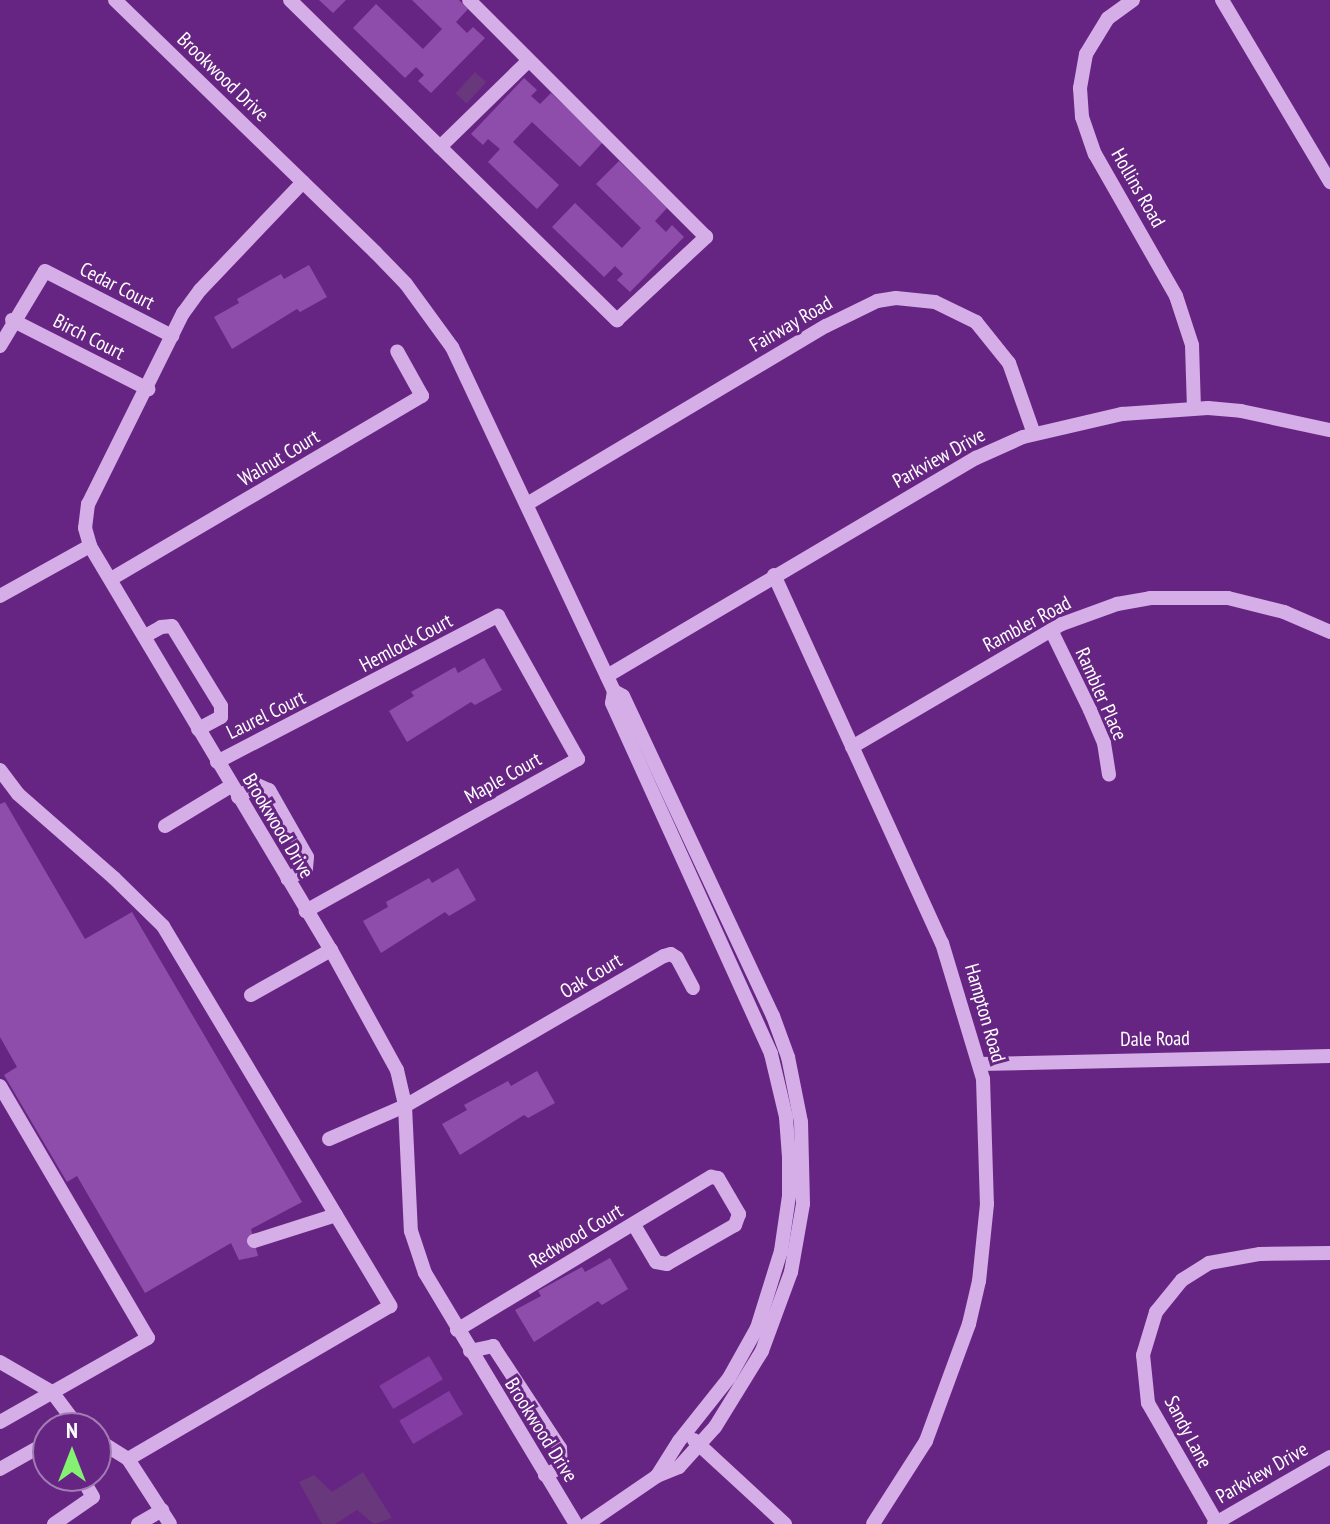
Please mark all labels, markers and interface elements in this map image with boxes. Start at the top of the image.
street label: Brookwood Drive [172,27,274,127]
street label: Hollins Road [1106,144,1170,232]
street label: Cedar Court [76,257,158,315]
street label: Fairway Road [745,291,837,357]
street label: Birch Court [49,309,129,365]
street label: Parkview Drive [888,423,990,493]
street label: Walnut Court [234,425,324,491]
street label: Rambler Road [979,591,1075,657]
street label: Hemlock Court [355,609,457,677]
street label: Rambler Place [1070,644,1132,744]
street label: Laurel Court [223,686,309,744]
street label: Maple Court [460,747,546,809]
street label: Brookwood Drive [237,769,319,883]
street label: Oak Court [556,948,626,1004]
street label: Hampton Road [959,961,1011,1065]
street label: Dale Road [1120,1026,1190,1052]
street label: Redwood Court [525,1199,627,1273]
street label: Brookwood Drive [500,1374,582,1486]
street label: Sandy Lane [1159,1392,1217,1472]
north arrow [32,1412,112,1492]
text: N [66,1416,78,1444]
street label: Parkview Drive [1212,1437,1312,1509]

